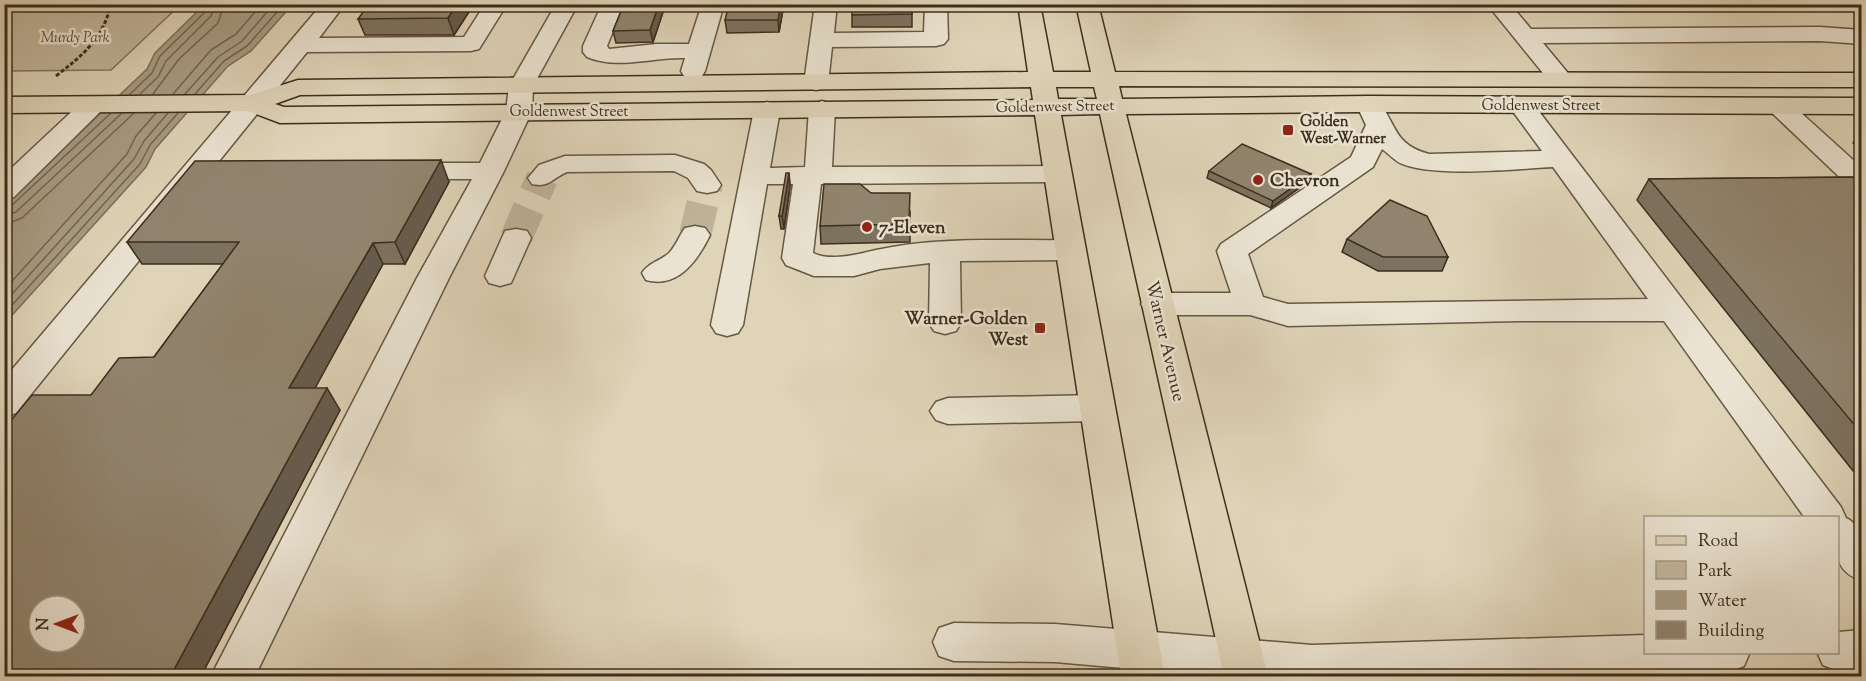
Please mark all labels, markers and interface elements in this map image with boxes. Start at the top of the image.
park label: Murdy Park [40,28,110,49]
street label: Goldenwest Street [995,96,1115,119]
street label: Goldenwest Street [1482,96,1600,117]
street label: Goldenwest Street [510,102,628,123]
place label: Golden West-Warner [1300,112,1386,150]
marker: Golden West-Warner [1281,123,1295,137]
place label: Chevron [1270,169,1340,195]
marker: Chevron [1251,173,1265,187]
place label: 7-Eleven [879,216,946,242]
marker: 7-Eleven [860,220,874,234]
street label: Warner Avenue [1138,278,1191,404]
place label: Warner-Golden West [904,307,1029,354]
marker: Warner-Golden West [1033,321,1047,335]
legend [1644,516,1839,654]
text: Road [1698,529,1738,555]
text: Park [1698,559,1733,585]
text: Water [1698,589,1747,615]
north arrow [27,594,87,654]
text: N [33,617,56,630]
text: Building [1698,619,1764,645]

